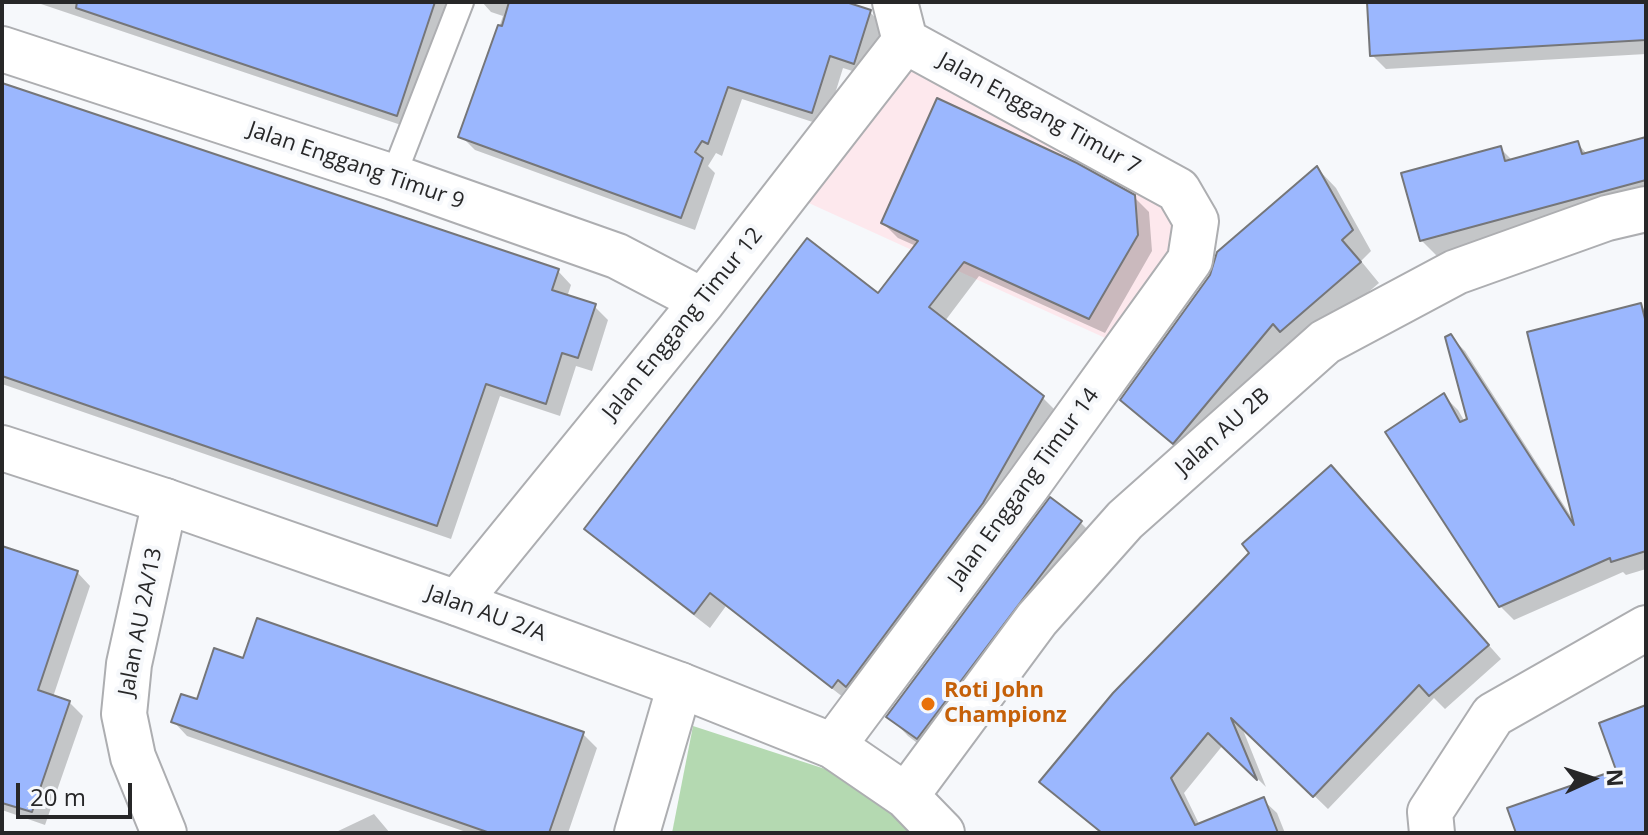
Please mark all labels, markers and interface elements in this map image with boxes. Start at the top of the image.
street label: Jalan Enggang Timur 7 [933,47,1145,181]
street label: Jalan Enggang Timur 9 [244,117,468,215]
street label: Jalan Enggang Timur 12 [597,223,769,425]
street label: Jalan Enggang Timur 14 [943,383,1105,593]
street label: Jalan AU 2B [1170,383,1276,481]
street label: Jalan AU 2A/13 [114,546,168,698]
street label: Jalan AU 2/A [423,580,549,648]
place label: Roti John Championz [944,678,1067,730]
marker: Roti John Championz [919,695,937,713]
north arrow [1552,739,1632,819]
scale bar [20,767,136,817]
text: N [1601,768,1631,787]
text: 20 m [30,780,86,813]

